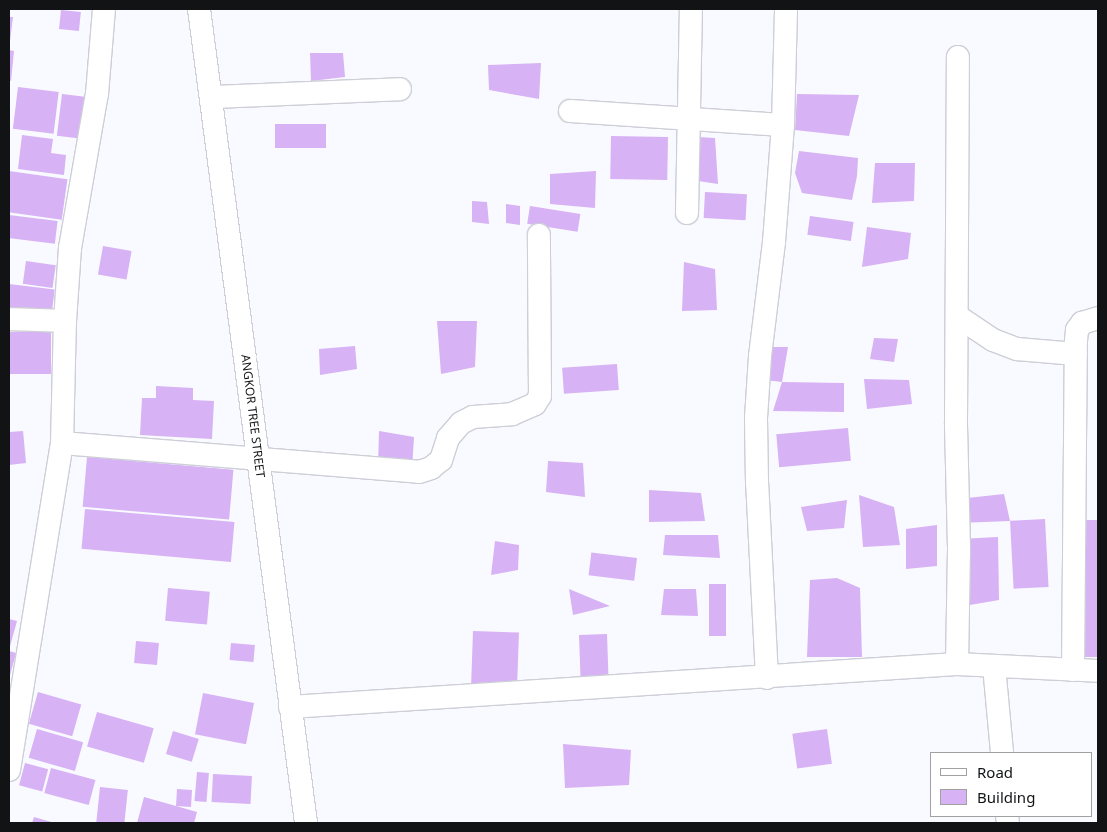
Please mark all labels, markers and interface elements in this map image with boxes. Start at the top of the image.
street label: ANGKOR TREE STREET [238,354,268,478]
legend [930,752,1092,817]
text: Road [977,762,1013,782]
text: Building [977,787,1035,807]

